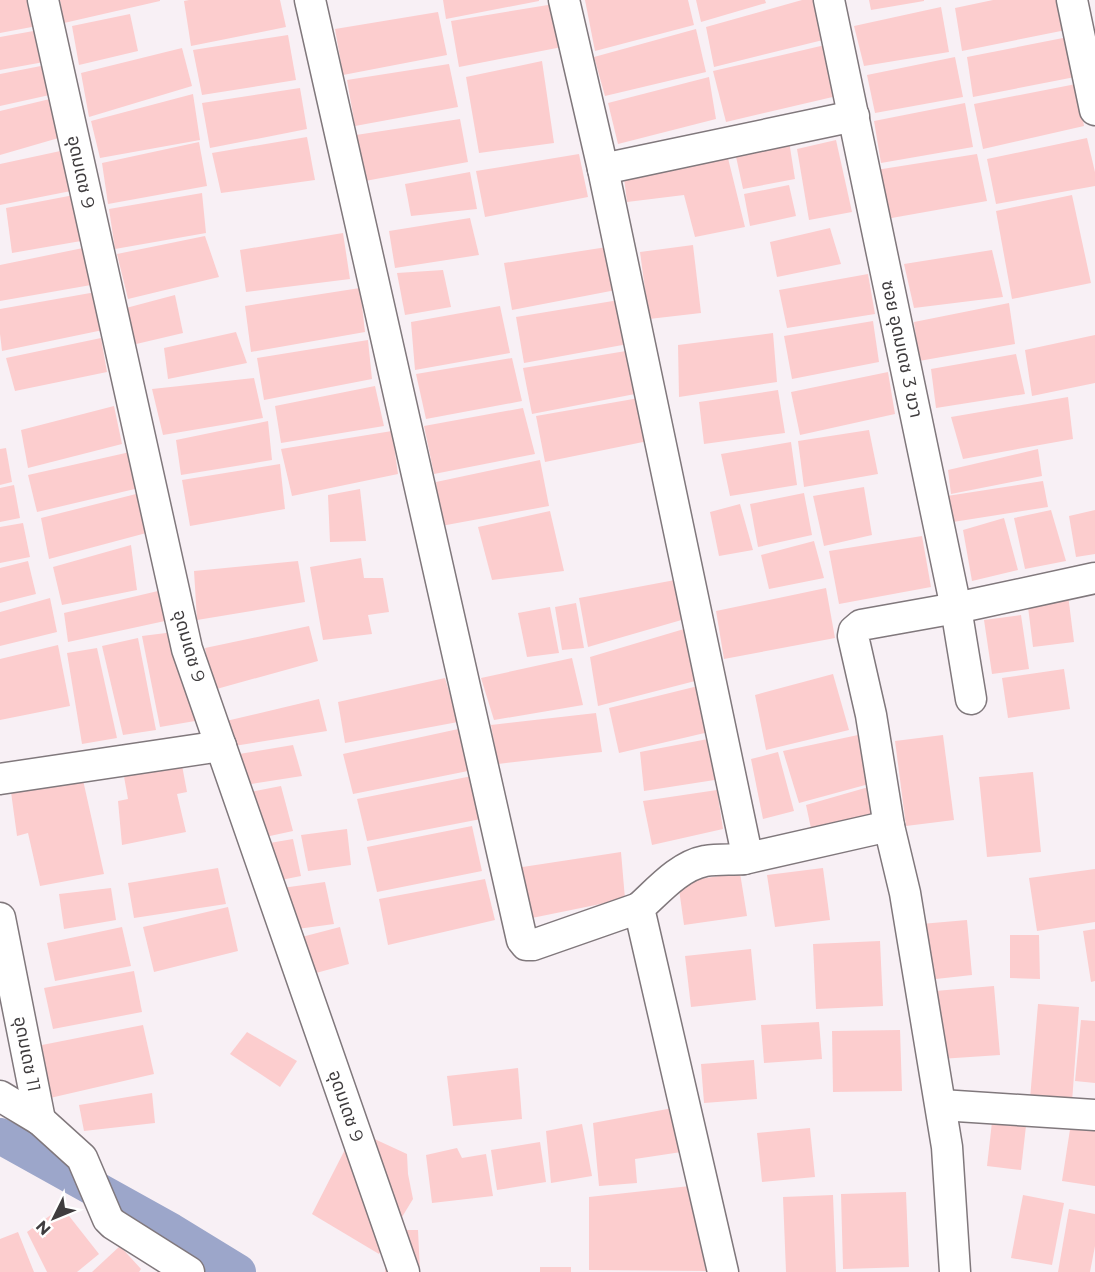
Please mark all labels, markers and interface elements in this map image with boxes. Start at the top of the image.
street label: อุดมเดช 9 [63,133,99,211]
street label: ซอย อุดมเดช 3 ขวา [877,278,927,420]
street label: อุดมเดช 9 [168,607,210,685]
street label: อุดมเดช 11 [9,1014,45,1094]
street label: อุดมเดช 9 [324,1067,369,1145]
north arrow [24,1188,84,1248]
text: N [32,1217,55,1239]

